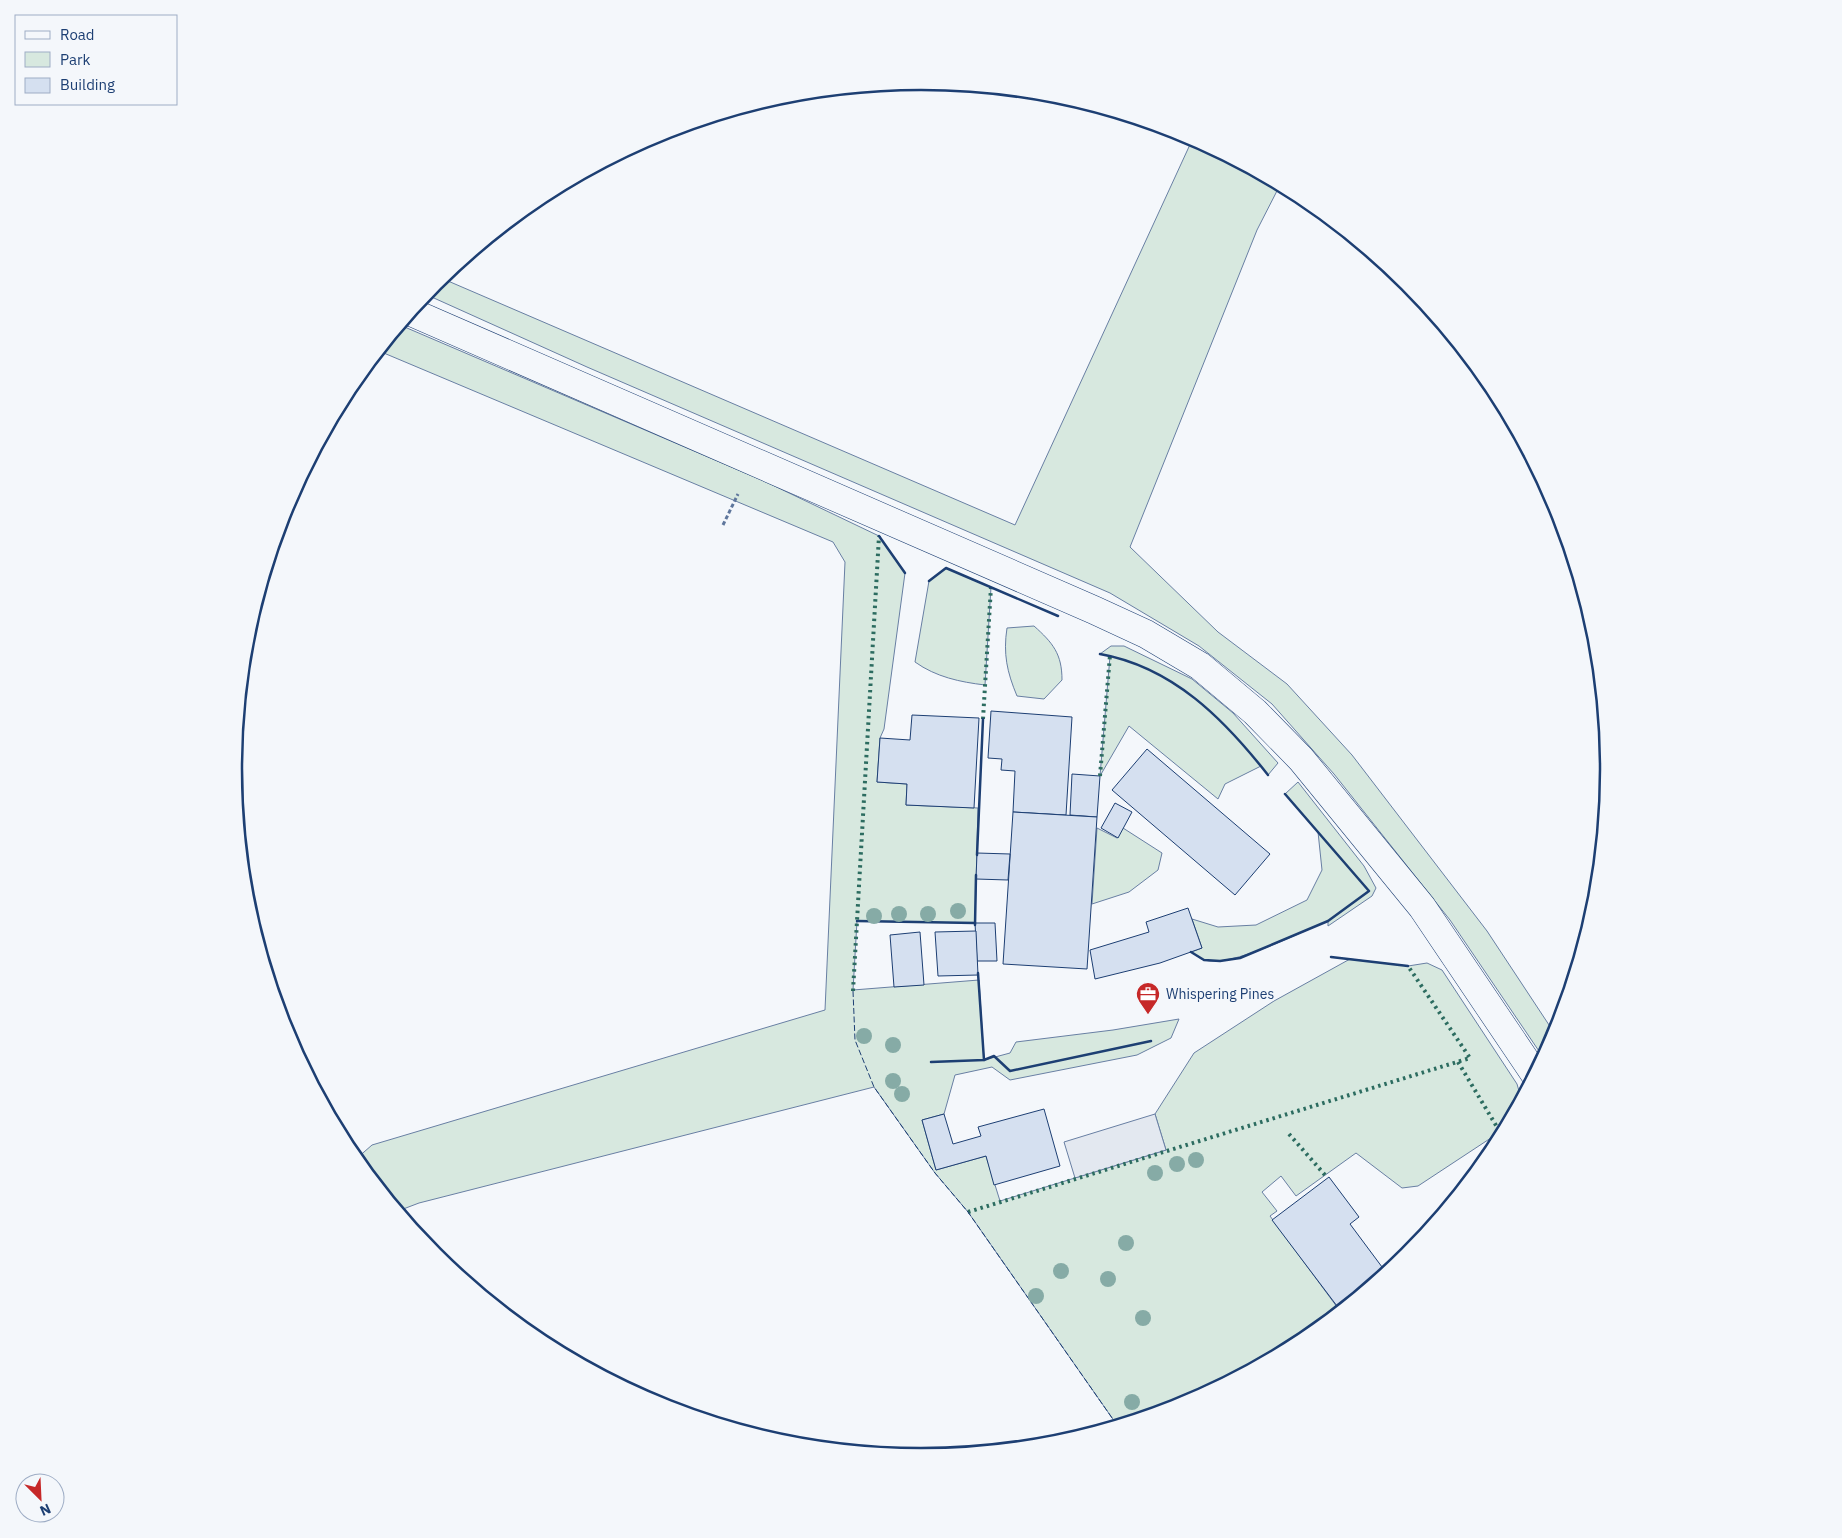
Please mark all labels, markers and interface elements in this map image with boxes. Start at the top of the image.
legend [15,15,178,105]
text: Road [60,25,95,44]
text: Park [60,50,90,69]
text: Building [60,75,115,94]
office icon: Whispering Pines [1135,981,1161,1015]
place label: Whispering Pines [1166,985,1274,1003]
north arrow [15,1473,65,1523]
text: N [37,1500,54,1520]

